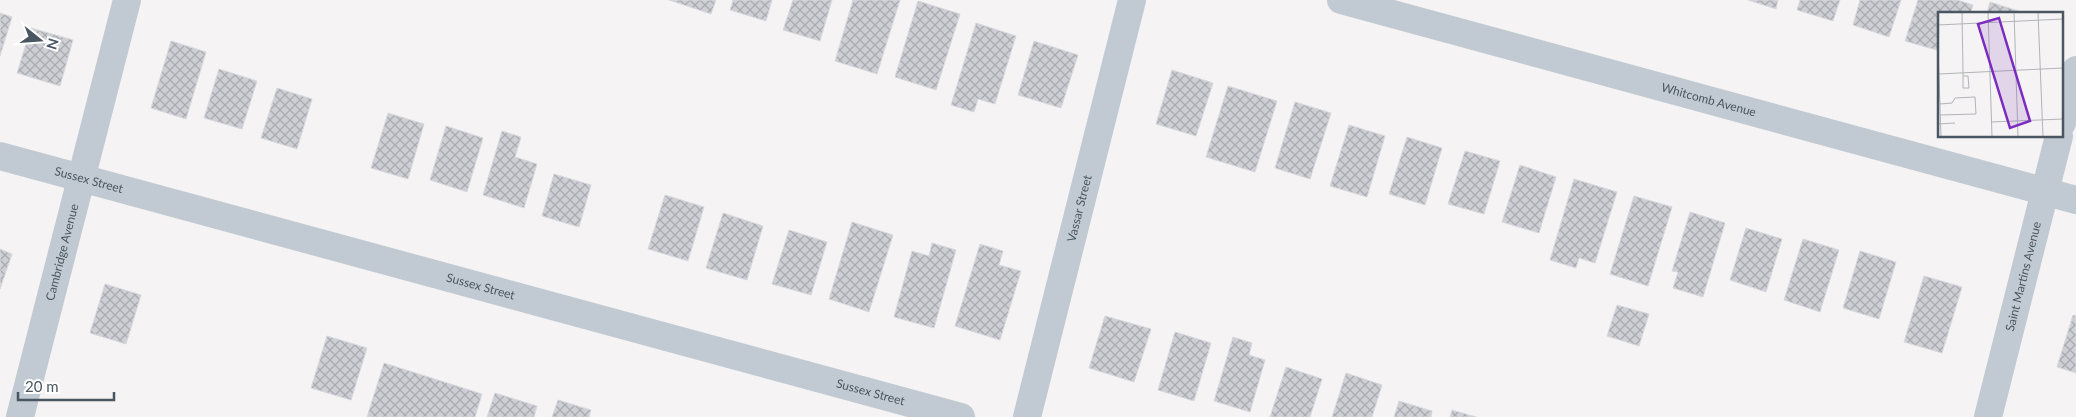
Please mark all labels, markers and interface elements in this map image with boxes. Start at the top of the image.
inset map [1938,12,2064,138]
north arrow [15,15,65,65]
text: N [43,36,63,52]
street label: Whitcomb Avenue [1660,79,1758,120]
street label: Sussex Street [53,163,126,196]
street label: Vassar Street [1063,173,1095,243]
street label: Cambridge Avenue [42,202,81,302]
street label: Saint Martins Avenue [2002,220,2044,333]
street label: Sussex Street [445,270,517,303]
scale bar [18,370,114,402]
street label: Sussex Street [835,375,907,409]
text: 20 m [25,377,59,395]

